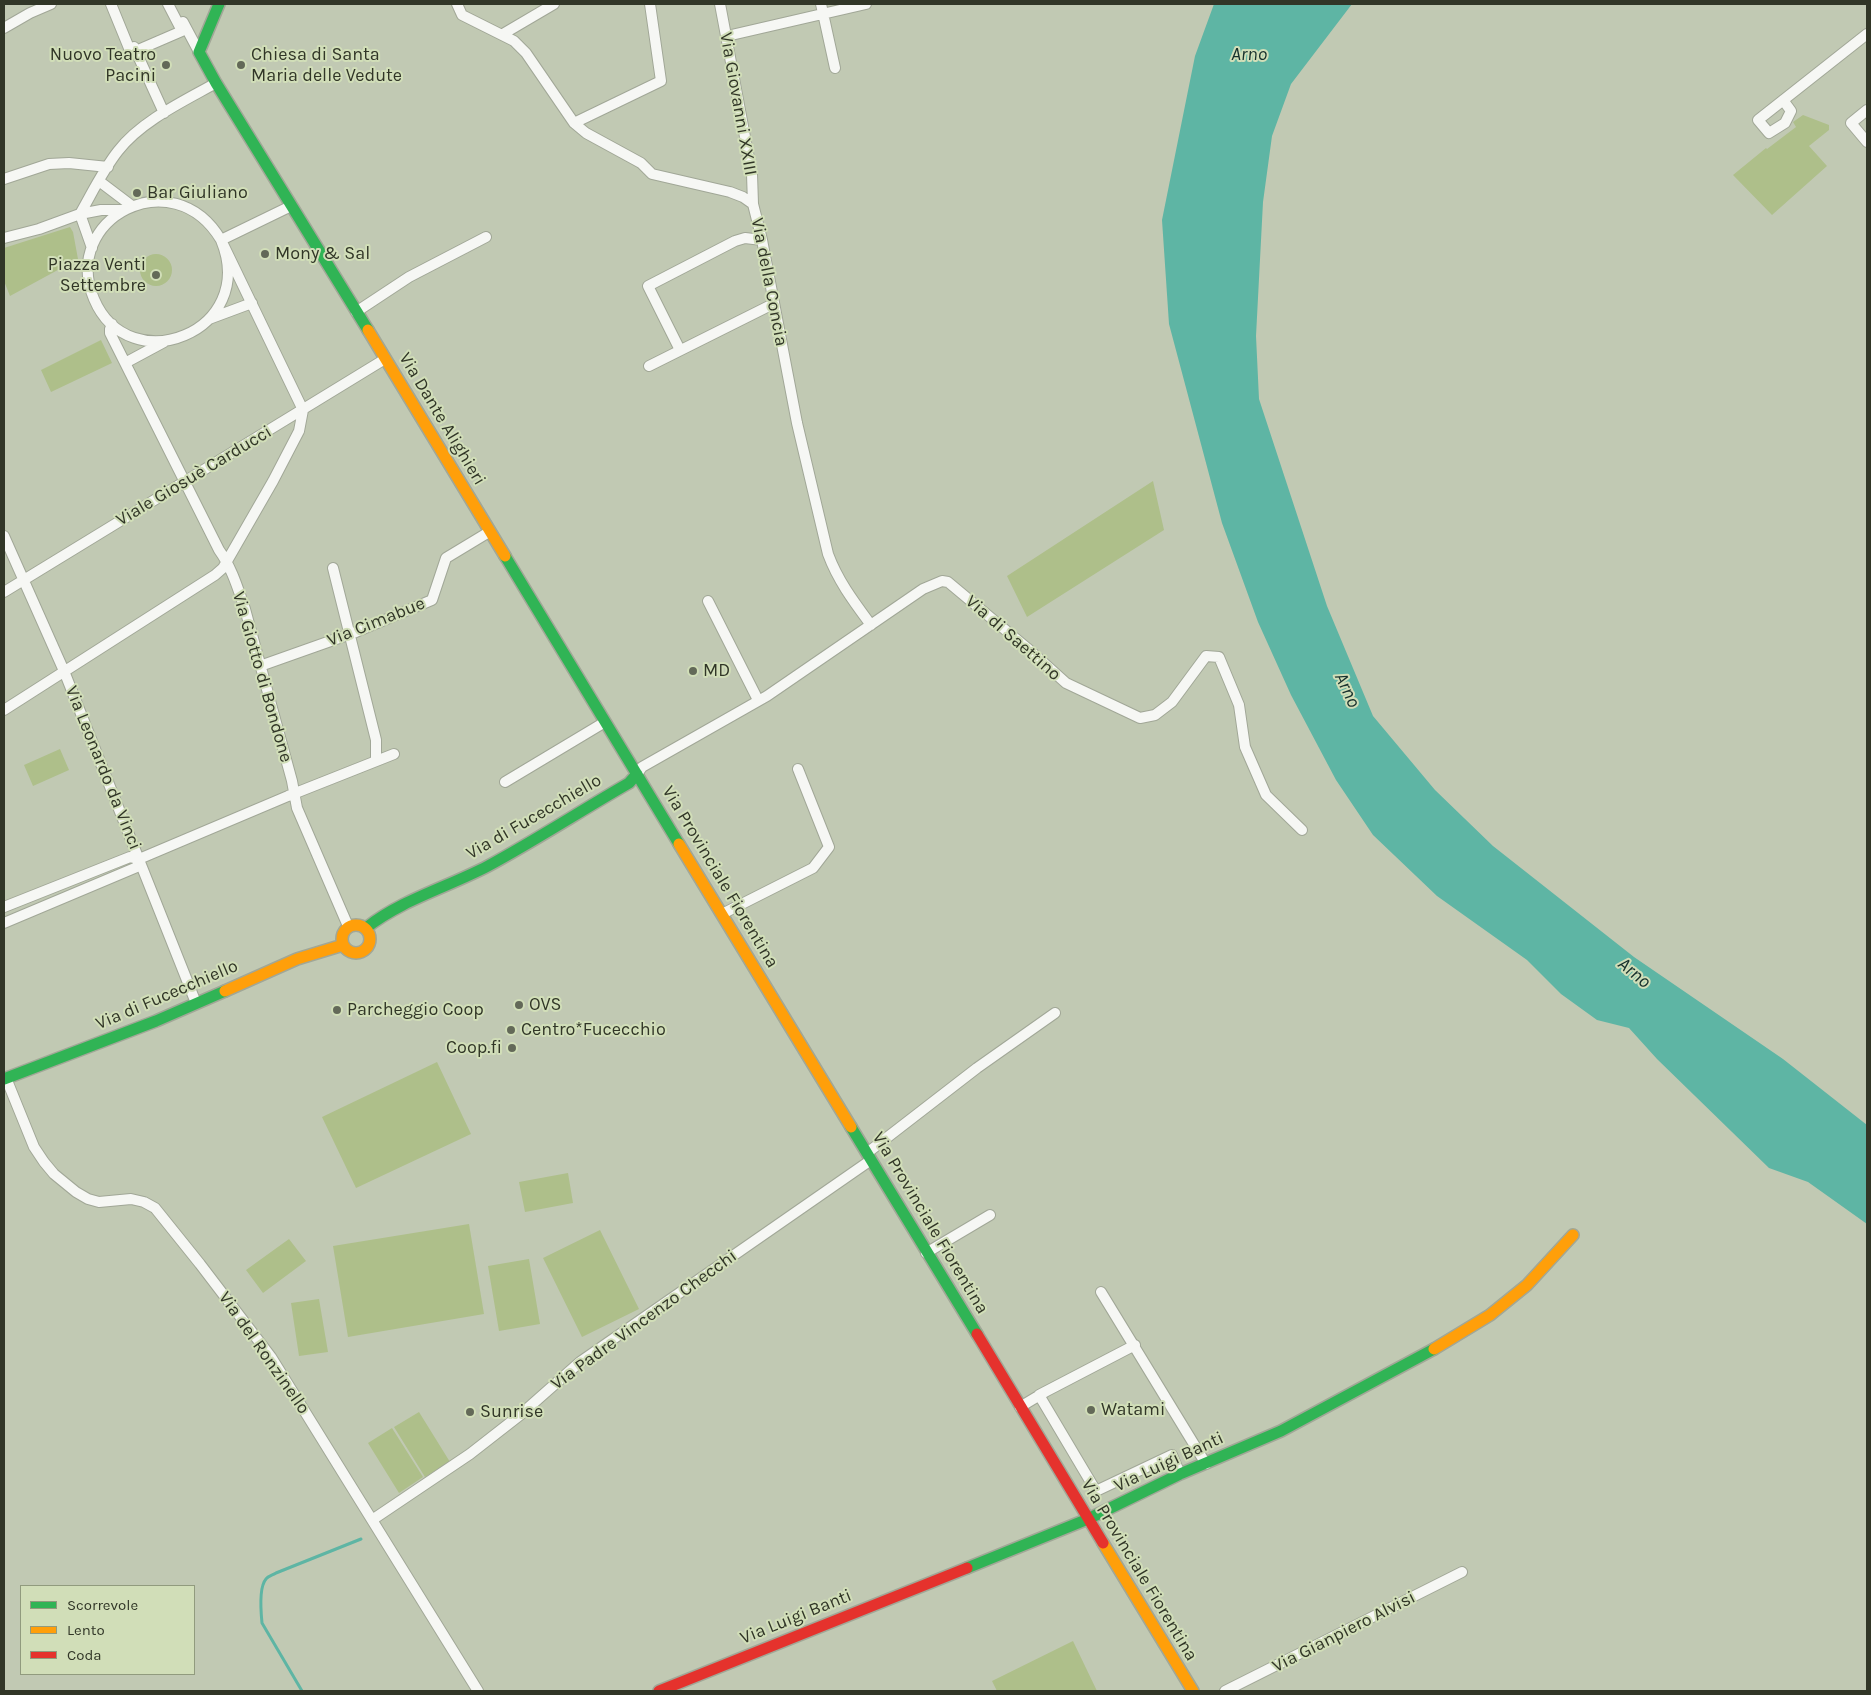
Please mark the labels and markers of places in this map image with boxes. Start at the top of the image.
place label: Nuovo Teatro Pacini [50,44,156,86]
place label: Chiesa di Santa Maria delle Vedute [251,44,402,86]
marker: Nuovo Teatro Pacini [160,59,172,71]
marker: Chiesa di Santa Maria delle Vedute [235,59,247,71]
place label: Bar Giuliano [147,182,248,204]
marker: Bar Giuliano [131,187,143,199]
place label: Mony & Sal [275,243,370,265]
marker: Mony & Sal [259,248,271,260]
place label: Piazza Venti Settembre [48,254,146,296]
marker: Piazza Venti Settembre [150,269,162,281]
place label: MD [703,660,730,682]
marker: MD [687,665,699,677]
place label: OVS [529,994,561,1016]
place label: Parcheggio Coop [347,999,484,1021]
marker: OVS [513,999,525,1011]
marker: Parcheggio Coop [331,1004,343,1016]
place label: Centro*Fucecchio [521,1019,666,1041]
marker: Centro*Fucecchio [505,1024,517,1036]
place label: Coop.fi [446,1037,502,1059]
marker: Coop.fi [506,1042,518,1054]
place label: Watami [1101,1399,1165,1421]
place label: Sunrise [480,1401,543,1423]
marker: Watami [1085,1404,1097,1416]
marker: Sunrise [464,1406,476,1418]

